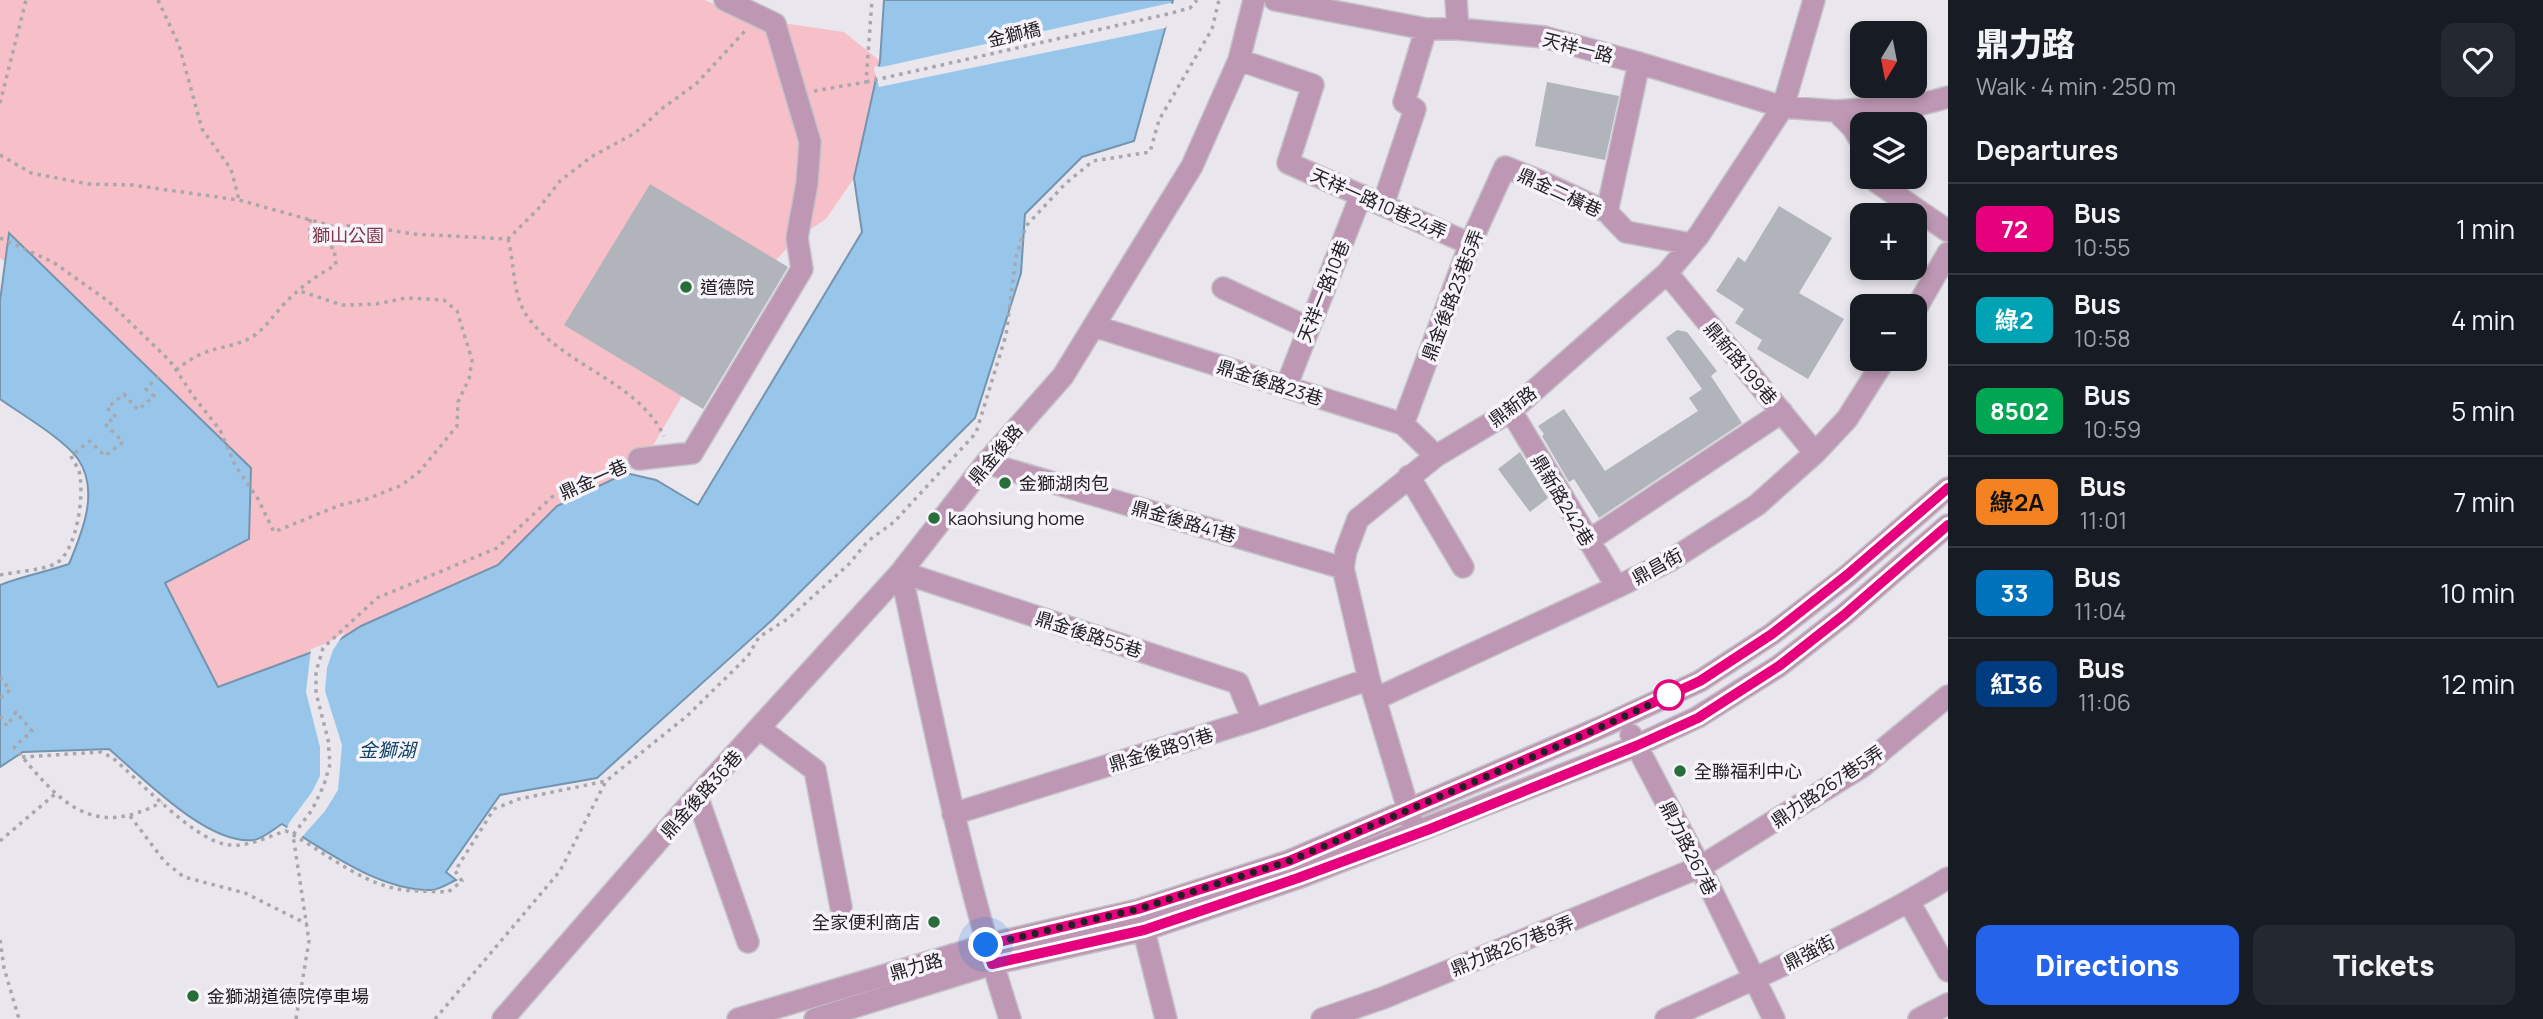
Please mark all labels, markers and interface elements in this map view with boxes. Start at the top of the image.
street label: 金獅橋 [985,16,1043,52]
north arrow [1850,21,1927,98]
map controls [1850,21,1927,371]
text: 鼎力路 [1976,21,2075,66]
button: heart [2441,23,2515,97]
street label: 天祥一路 [1540,27,1616,67]
text: Walk · 4 min · 250 m [1976,70,2176,102]
button: layers [1850,112,1927,189]
text: Departures [1976,132,2118,168]
street label: 天祥一路10巷24弄 [1307,162,1451,244]
street label: 鼎金二橫巷 [1514,162,1606,222]
text: Bus [2074,195,2121,231]
button: + [1850,203,1927,280]
text: 1 min [2456,211,2515,247]
text: 72 [2001,212,2028,245]
park label: 獅山公園 [312,223,384,247]
street label: 鼎金後路23巷5弄 [1416,226,1488,364]
text: 10:55 [2074,231,2130,263]
street label: 天祥一路10巷 [1292,236,1354,346]
place label: 道德院 [700,275,754,299]
marker: 道德院 [678,279,694,295]
text: Bus [2074,286,2121,322]
button: − [1850,294,1927,371]
text: 4 min [2451,302,2515,338]
text: 綠2 [1995,303,2034,336]
street label: 鼎新路199巷 [1699,316,1783,410]
text: 10:58 [2074,322,2131,354]
street label: 鼎金後路23巷 [1214,354,1326,410]
text: Bus [2084,377,2131,413]
street label: 鼎新路 [1483,380,1541,432]
text: 5 min [2451,393,2515,429]
text: 8502 [1990,394,2049,427]
text: 10:59 [2084,413,2141,445]
street label: 鼎金後路 [963,419,1027,489]
street label: 鼎新路242巷 [1526,450,1600,550]
street label: 鼎金一巷 [555,453,631,505]
text: Bus [2079,468,2126,504]
place label: 金獅湖肉包 [1019,471,1109,495]
marker: 金獅湖肉包 [997,475,1013,491]
text: 7 min [2453,484,2515,520]
text: 綠2A [1990,485,2044,518]
street label: 鼎金後路41巷 [1129,495,1239,547]
text: 11:01 [2079,504,2127,536]
place label: kaohsiung home [948,506,1085,530]
marker: kaohsiung home [926,510,942,526]
street label: 鼎昌街 [1628,542,1686,590]
text: Bus [2074,559,2121,595]
text: 10 min [2440,575,2515,611]
text: 33 [2001,576,2028,609]
text: 11:04 [2074,595,2126,627]
street label: 鼎金後路55巷 [1033,605,1145,663]
text: Bus [2078,650,2125,686]
text: 12 min [2441,666,2515,702]
text: 紅36 [1990,667,2043,700]
unlabelled marker [1654,680,1684,710]
text: 11:06 [2078,686,2131,718]
street label: 鼎金後路91巷 [1106,722,1216,776]
water label: 金獅湖 [358,737,418,763]
street label: 鼎力路267巷5弄 [1766,739,1888,833]
street label: 鼎金後路36巷 [655,745,747,843]
place label: 全聯福利中心 [1694,759,1802,783]
marker: 全聯福利中心 [1672,763,1688,779]
street label: 鼎力路267巷 [1655,797,1723,899]
street label: 鼎力路267巷8弄 [1447,909,1577,981]
place label: 全家便利商店 [812,910,920,934]
marker: 全家便利商店 [926,914,942,930]
button: Directions [1976,925,2239,1005]
button: Tickets [2253,925,2515,1005]
your location [968,927,1003,962]
street label: 鼎強街 [1779,929,1839,975]
street label: 鼎力路 [887,947,945,985]
place label: 金獅湖道德院停車場 [207,984,369,1008]
marker: 金獅湖道德院停車場 [185,988,201,1004]

